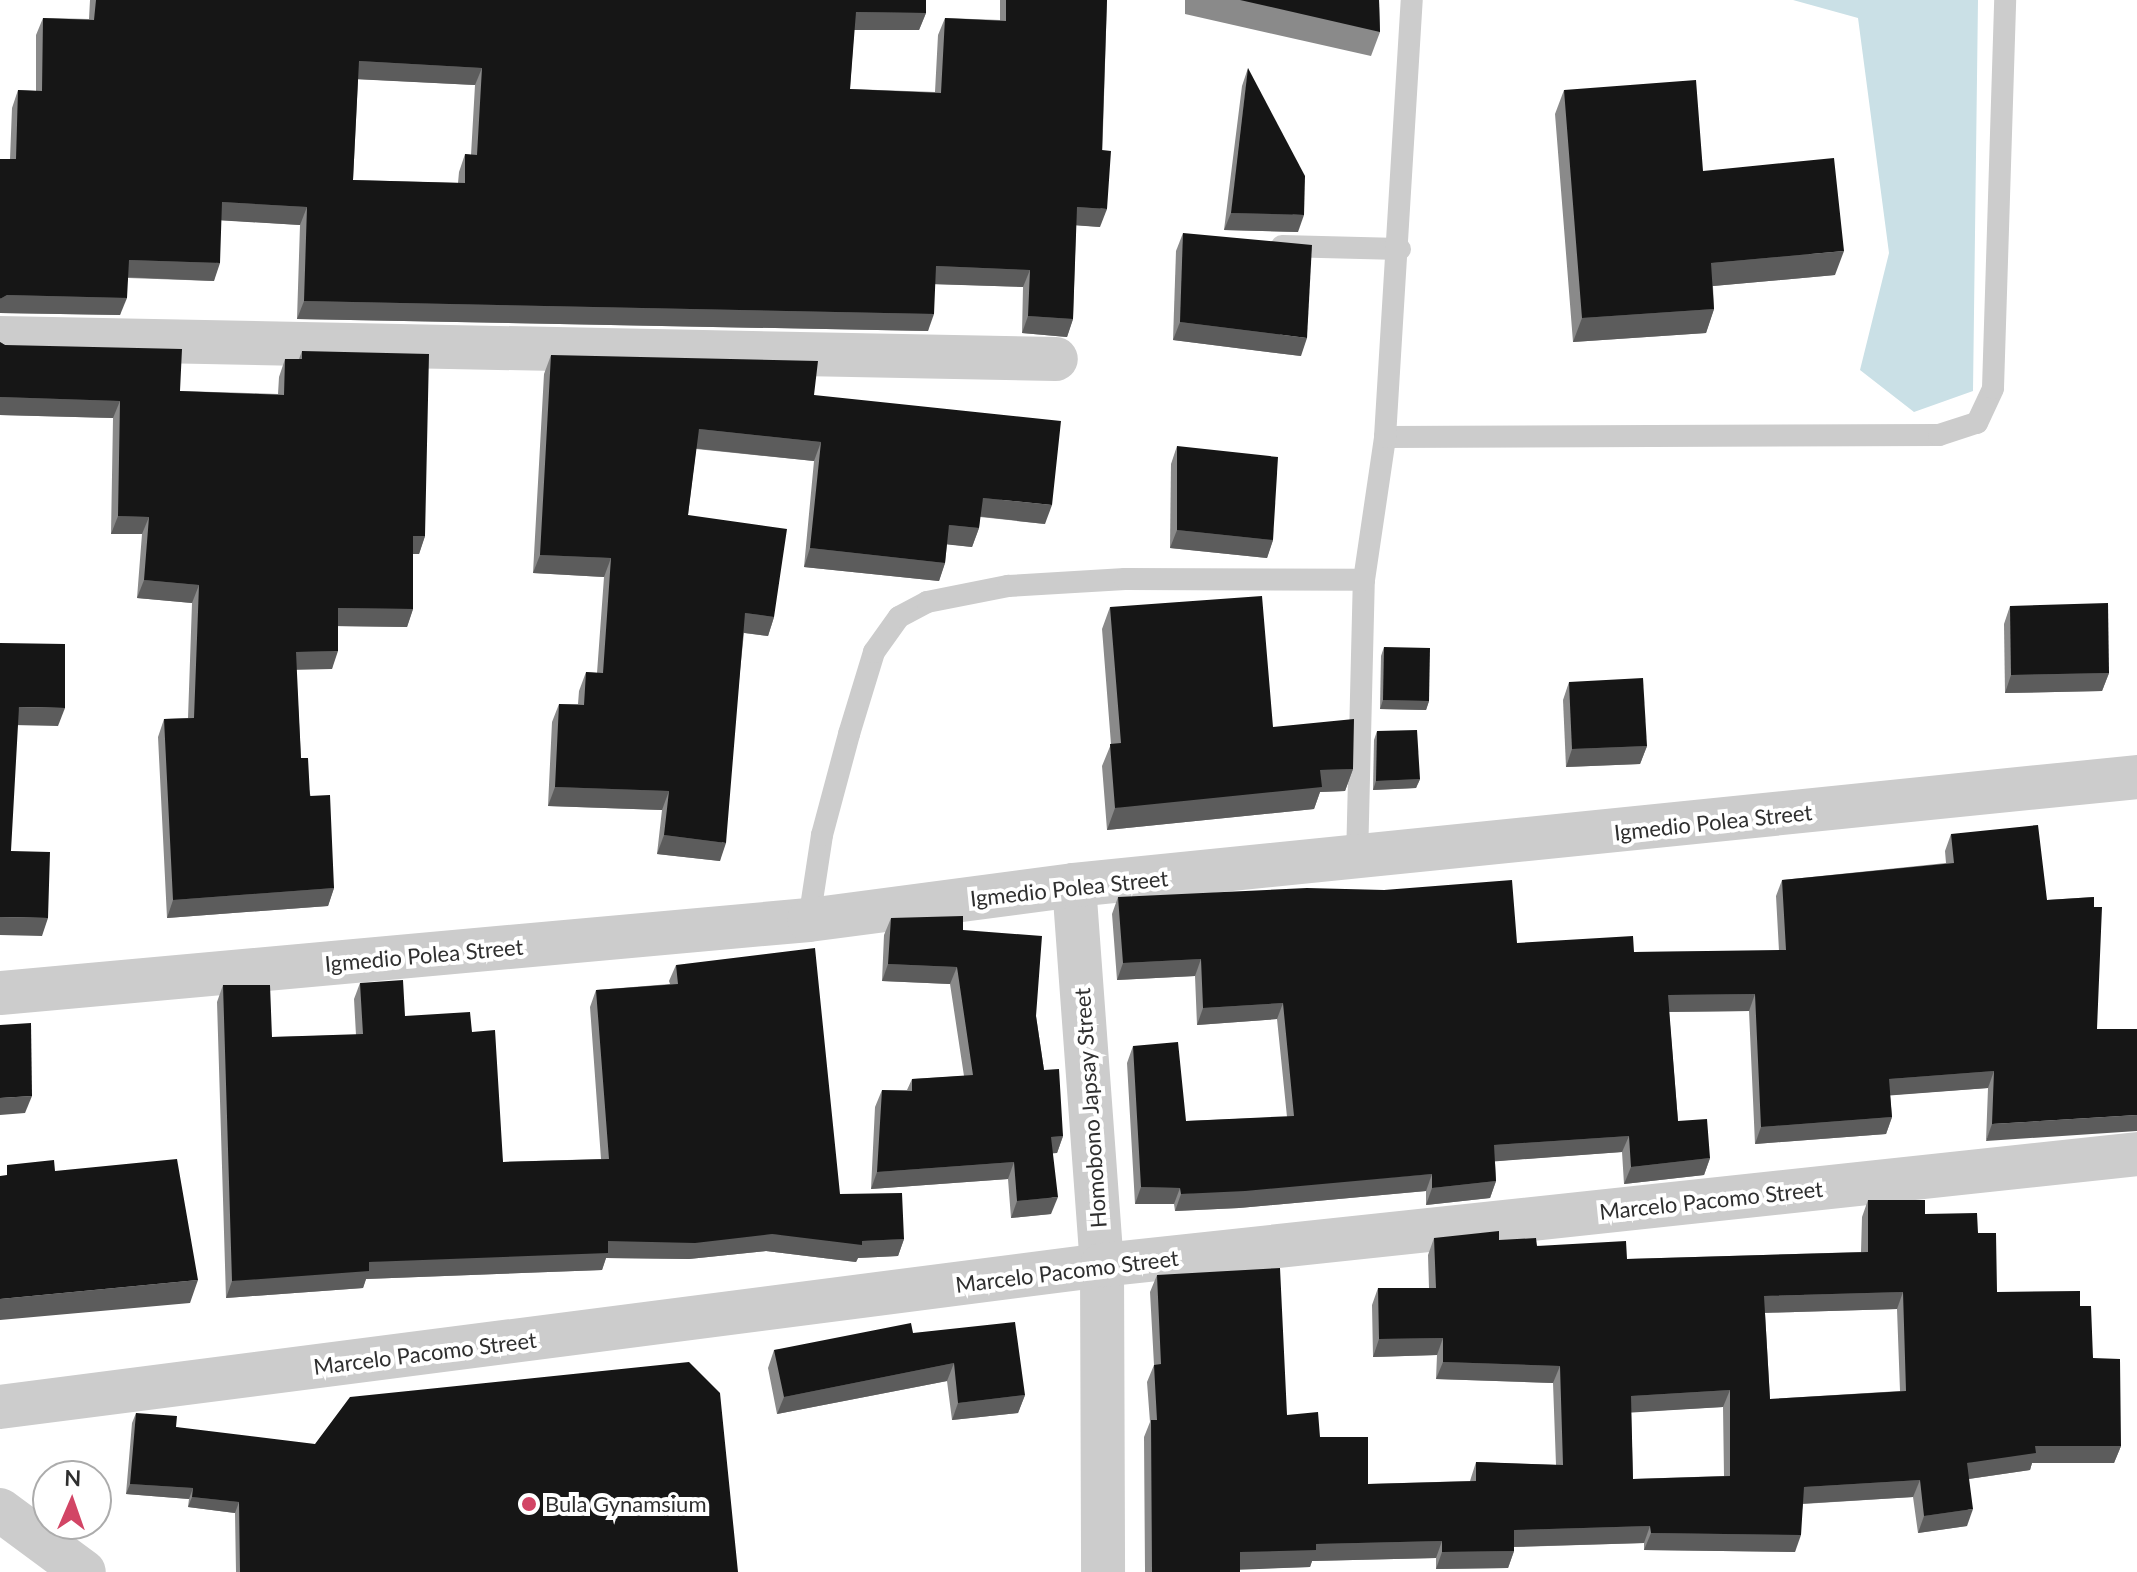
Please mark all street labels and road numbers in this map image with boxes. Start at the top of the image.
street label: Igmedio Polea Street [1613,798,1813,846]
street label: Igmedio Polea Street [969,864,1169,912]
street label: Igmedio Polea Street [324,933,524,977]
street label: Homobono Japsay Street [1068,986,1112,1230]
street label: Marcelo Pacomo Street [1598,1175,1824,1225]
street label: Marcelo Pacomo Street [954,1244,1180,1298]
street label: Marcelo Pacomo Street [312,1326,538,1380]

